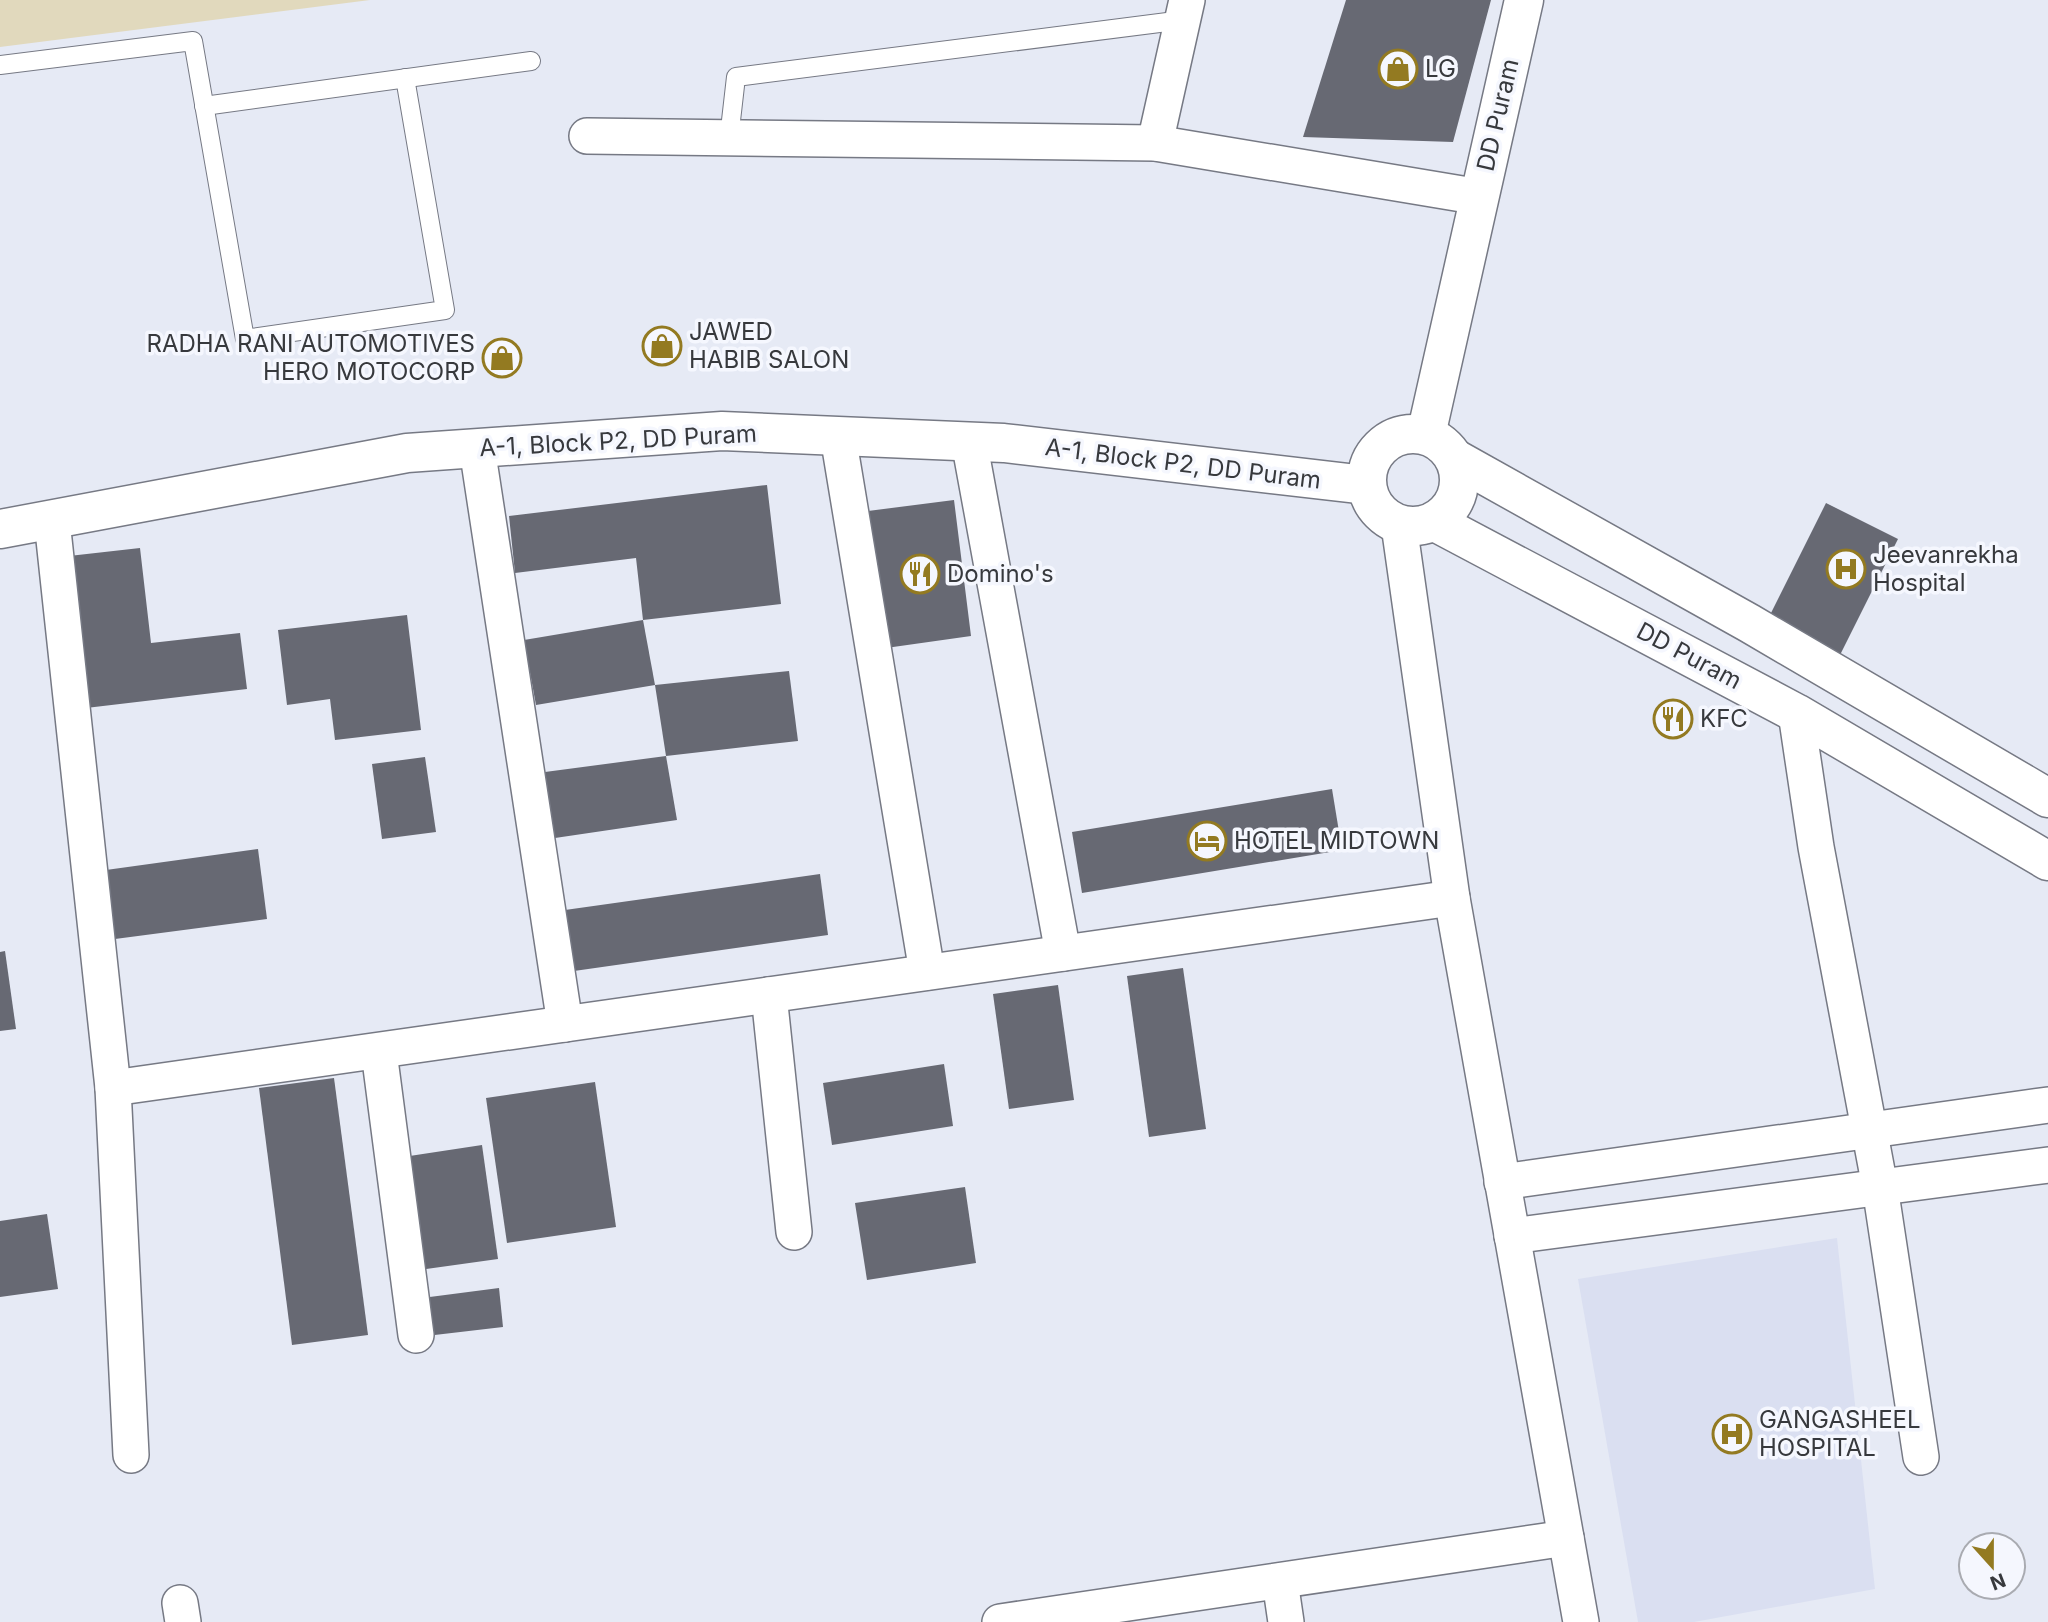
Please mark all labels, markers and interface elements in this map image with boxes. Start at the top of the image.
shop icon: LG [1377,48,1419,90]
place label: LG [1425,54,1456,83]
street label: DD Puram [1471,56,1525,174]
place label: JAWED HABIB SALON [689,317,849,374]
shop icon: JAWED HABIB SALON [641,325,683,367]
place label: RADHA RANI AUTOMOTIVES HERO MOTOCORP [147,329,475,386]
shop icon: RADHA RANI AUTOMOTIVES HERO MOTOCORP [481,337,523,379]
street label: A-1, Block P2, DD Puram [478,419,757,462]
street label: A-1, Block P2, DD Puram [1043,432,1323,495]
place label: Jeevanrekha Hospital [1873,540,2019,597]
hospital icon: Jeevanrekha Hospital [1825,548,1867,590]
restaurant icon: Domino's [899,553,941,595]
place label: Domino's [947,559,1054,588]
street label: DD Puram [1632,616,1747,695]
restaurant icon: KFC [1652,698,1694,740]
place label: KFC [1700,704,1748,733]
hotel icon: HOTEL MIDTOWN [1186,820,1228,862]
place label: HOTEL MIDTOWN [1234,826,1439,855]
place label: GANGASHEEL HOSPITAL [1759,1405,1921,1462]
hospital icon: GANGASHEEL HOSPITAL [1711,1413,1753,1455]
north arrow [1957,1531,2027,1601]
text: N [1987,1568,2009,1595]

